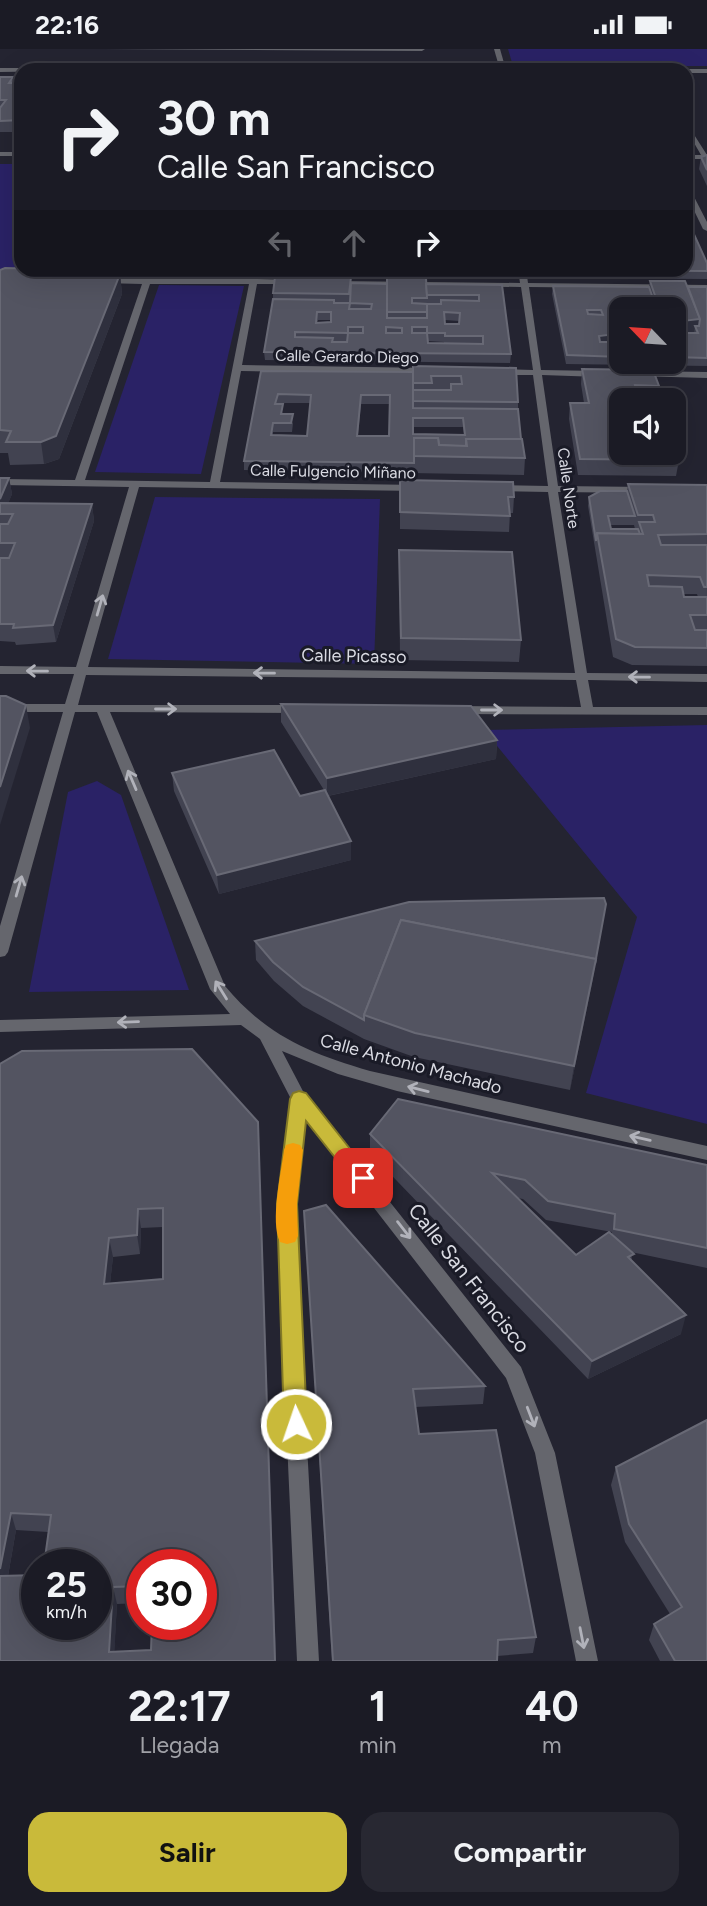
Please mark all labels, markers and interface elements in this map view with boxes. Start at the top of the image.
text: 22:16 [35,9,99,41]
text: 30 m [157,88,270,147]
icon: right [42,91,133,182]
text: Calle San Francisco [157,148,435,186]
icon: left [262,224,300,262]
icon: ahead [335,224,373,262]
icon: right [408,224,446,262]
north arrow [609,297,686,375]
map controls [609,297,686,465]
street label: Calle Gerardo Diego [275,346,419,367]
button: sound [609,388,686,465]
street label: Calle Norte [553,447,584,530]
street label: Calle Fulgencio Miñano [250,461,416,482]
one-way arrow [95,595,108,617]
street label: Calle Picasso [301,644,407,668]
one-way arrow [26,664,49,677]
one-way arrow [253,666,276,680]
one-way arrow [628,670,651,684]
one-way arrow [154,702,177,716]
one-way arrow [480,703,503,717]
one-way arrow [124,770,137,792]
one-way arrow [13,876,26,898]
one-way arrow [213,980,227,1000]
one-way arrow [116,1016,139,1029]
street label: Calle Antonio Machado [318,1029,504,1099]
one-way arrow [408,1082,430,1095]
one-way arrow [629,1131,652,1145]
pin [333,1148,393,1208]
icon: arrive [344,1159,382,1197]
street label: Calle San Francisco [403,1198,535,1357]
one-way arrow [396,1221,411,1239]
position arrow [259,1387,333,1461]
one-way arrow [526,1405,538,1427]
speed limit sign: 30 [126,1549,217,1640]
text: 25 [46,1564,87,1606]
text: km/h [46,1601,87,1623]
one-way arrow [576,1626,590,1649]
text: 22:17 [128,1681,231,1732]
text: 1 [369,1681,387,1732]
text: 40 [525,1681,579,1732]
text: Llegada [139,1731,219,1759]
text: min [359,1731,397,1759]
text: m [542,1731,562,1759]
button: Salir [28,1812,347,1892]
button: Compartir [361,1812,679,1892]

